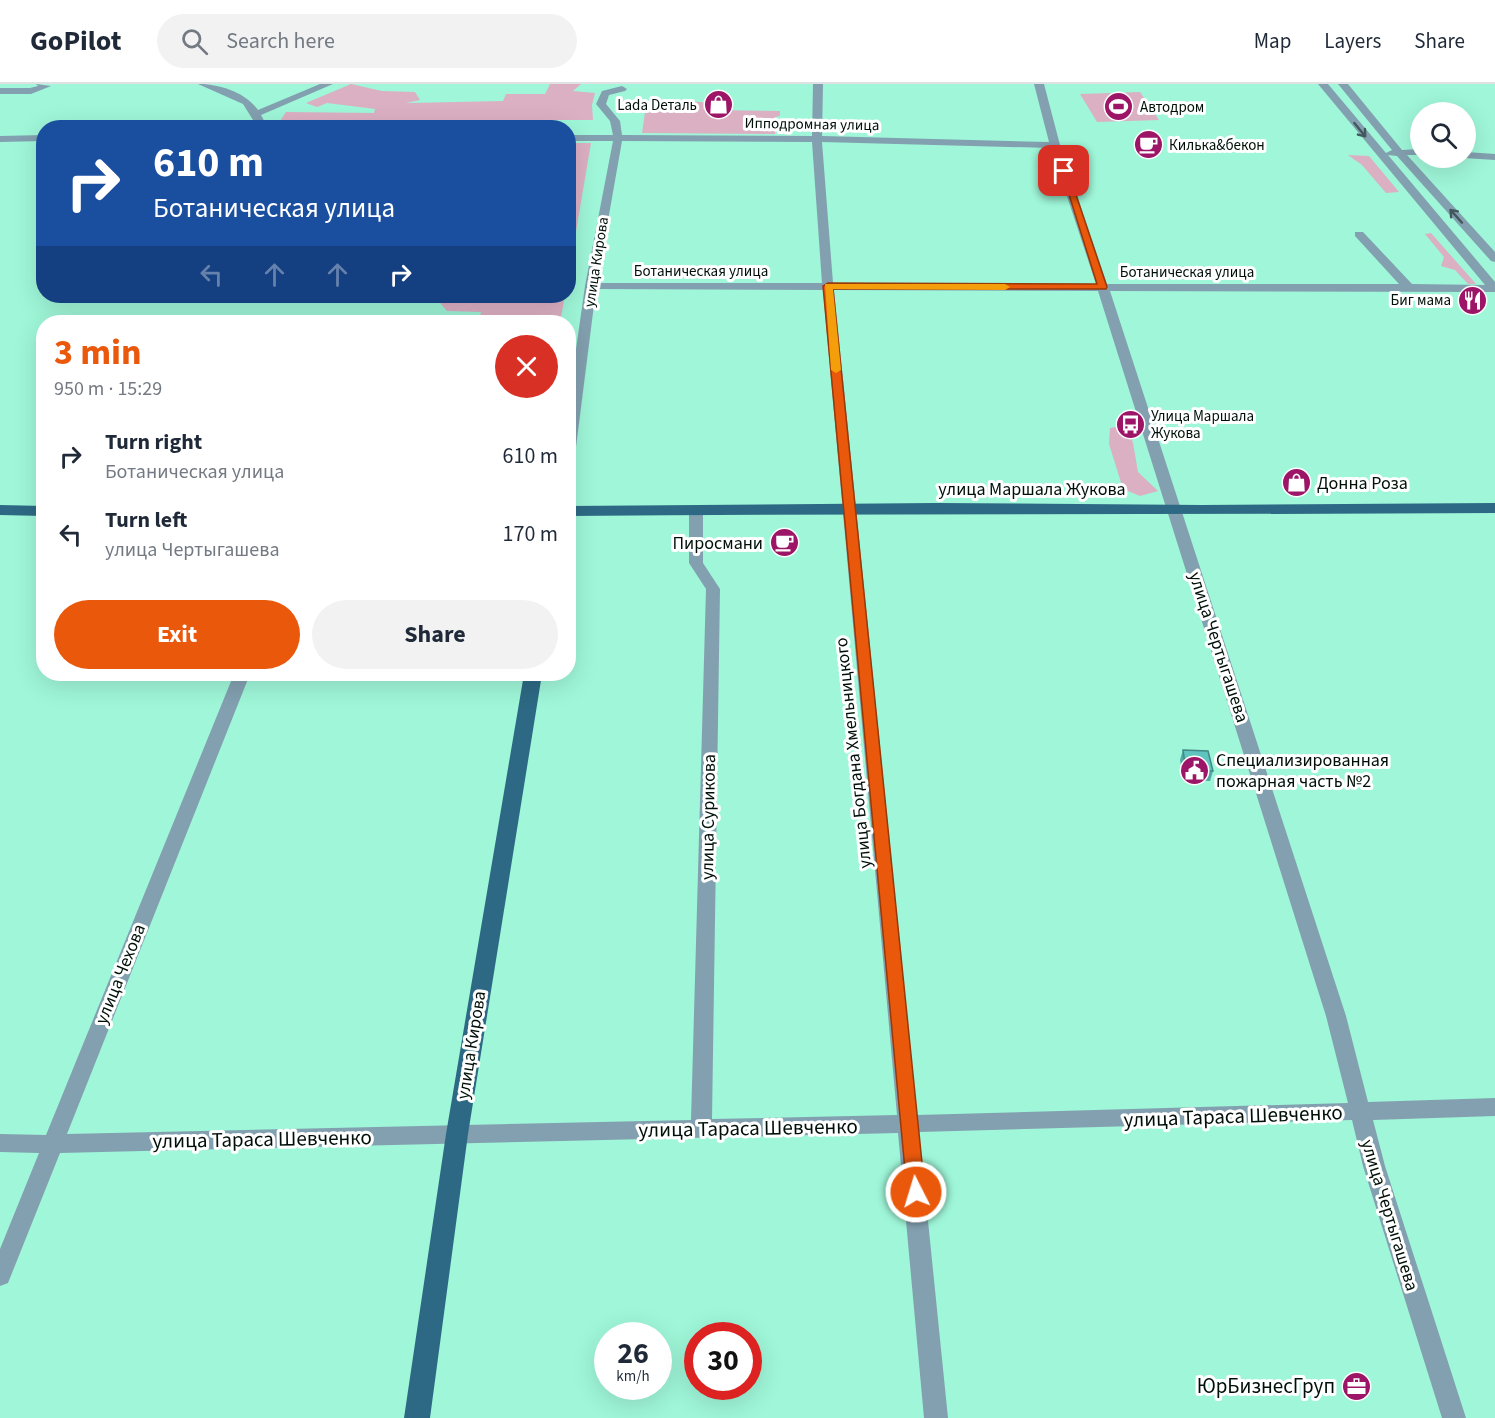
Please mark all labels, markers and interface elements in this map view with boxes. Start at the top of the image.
search box [157,14,577,68]
text: GoPilot [30,21,121,61]
icon: search [178,25,211,58]
text: Search here [226,25,335,57]
text: Map [1254,26,1291,56]
text: Layers [1324,26,1381,56]
text: Share [1414,26,1465,56]
shop icon: Lada Dеталь [702,89,734,121]
sports icon: Автодром [1103,91,1135,123]
place label: Lada Dеталь [617,95,697,116]
place label: Автодром [1140,97,1204,118]
map controls [1410,102,1476,168]
button: search [1410,102,1476,168]
street label: Ипподромная улица [744,113,880,136]
one-way arrow [1354,121,1367,137]
cafe icon: Килька&бекон [1132,129,1164,161]
text: 610 m [153,133,264,193]
place label: Килька&бекон [1169,135,1265,156]
icon: right [54,144,132,222]
pin [1038,145,1089,196]
icon: arrive [1047,154,1080,187]
text: Ботаническая улица [153,189,395,228]
one-way arrow [1449,209,1463,224]
street label: улица Кирова [579,215,614,309]
icon: left [195,258,228,291]
icon: ahead [258,258,291,291]
icon: ahead [321,258,354,291]
icon: right [384,258,417,291]
street label: Ботаническая улица [634,261,768,282]
street label: Ботаническая улица [1120,262,1254,283]
restaurant icon: Биг мама [1456,284,1488,316]
place label: Биг мама [1391,290,1451,311]
text: 3 min [54,327,142,378]
button: close [495,335,558,398]
text: 950 m · 15:29 [54,375,162,403]
place label: Улица Маршала Жукова [1151,406,1254,444]
bus stop icon: Улица Маршала Жукова [1114,409,1146,441]
text: Turn right [105,426,202,458]
icon: right [54,440,87,473]
text: 610 m [503,440,558,472]
text: Ботаническая улица [105,458,284,486]
shop icon: Донна Роза [1280,467,1312,499]
place label: Донна Роза [1317,471,1408,496]
street label: улица Маршала Жукова [938,477,1126,502]
text: Turn left [105,504,187,536]
icon: left [54,518,87,551]
text: 170 m [503,518,558,550]
cafe icon: Пиросмани [768,527,800,559]
place label: Пиросмани [673,531,763,556]
text: улица Чертыгашева [105,536,280,564]
street label: улица Чертыгашева [1182,569,1255,726]
button: Exit [54,600,300,669]
button: Share [312,600,558,669]
street label: улица Богдана Хмельницкого [829,636,878,870]
place label: Специализированная пожарная часть №2 [1216,748,1389,794]
street label: улица Сурикова [695,754,722,880]
public building icon: Специализированная пожарная часть №2 [1179,754,1211,786]
street label: улица Чехова [89,920,152,1028]
street label: улица Кирова [451,989,492,1101]
street label: улица Тараса Шевченко [1123,1097,1343,1135]
street label: улица Тараса Шевченко [638,1111,858,1145]
street label: улица Тараса Шевченко [152,1122,372,1156]
street label: улица Чертыгашева [1355,1136,1424,1294]
position arrow [884,1160,948,1224]
speed limit sign: 30 [684,1322,762,1400]
text: 26 [617,1332,649,1375]
text: km/h [616,1366,650,1387]
office icon: ЮрБизнесГруп [1340,1370,1372,1402]
place label: ЮрБизнесГруп [1197,1371,1335,1401]

